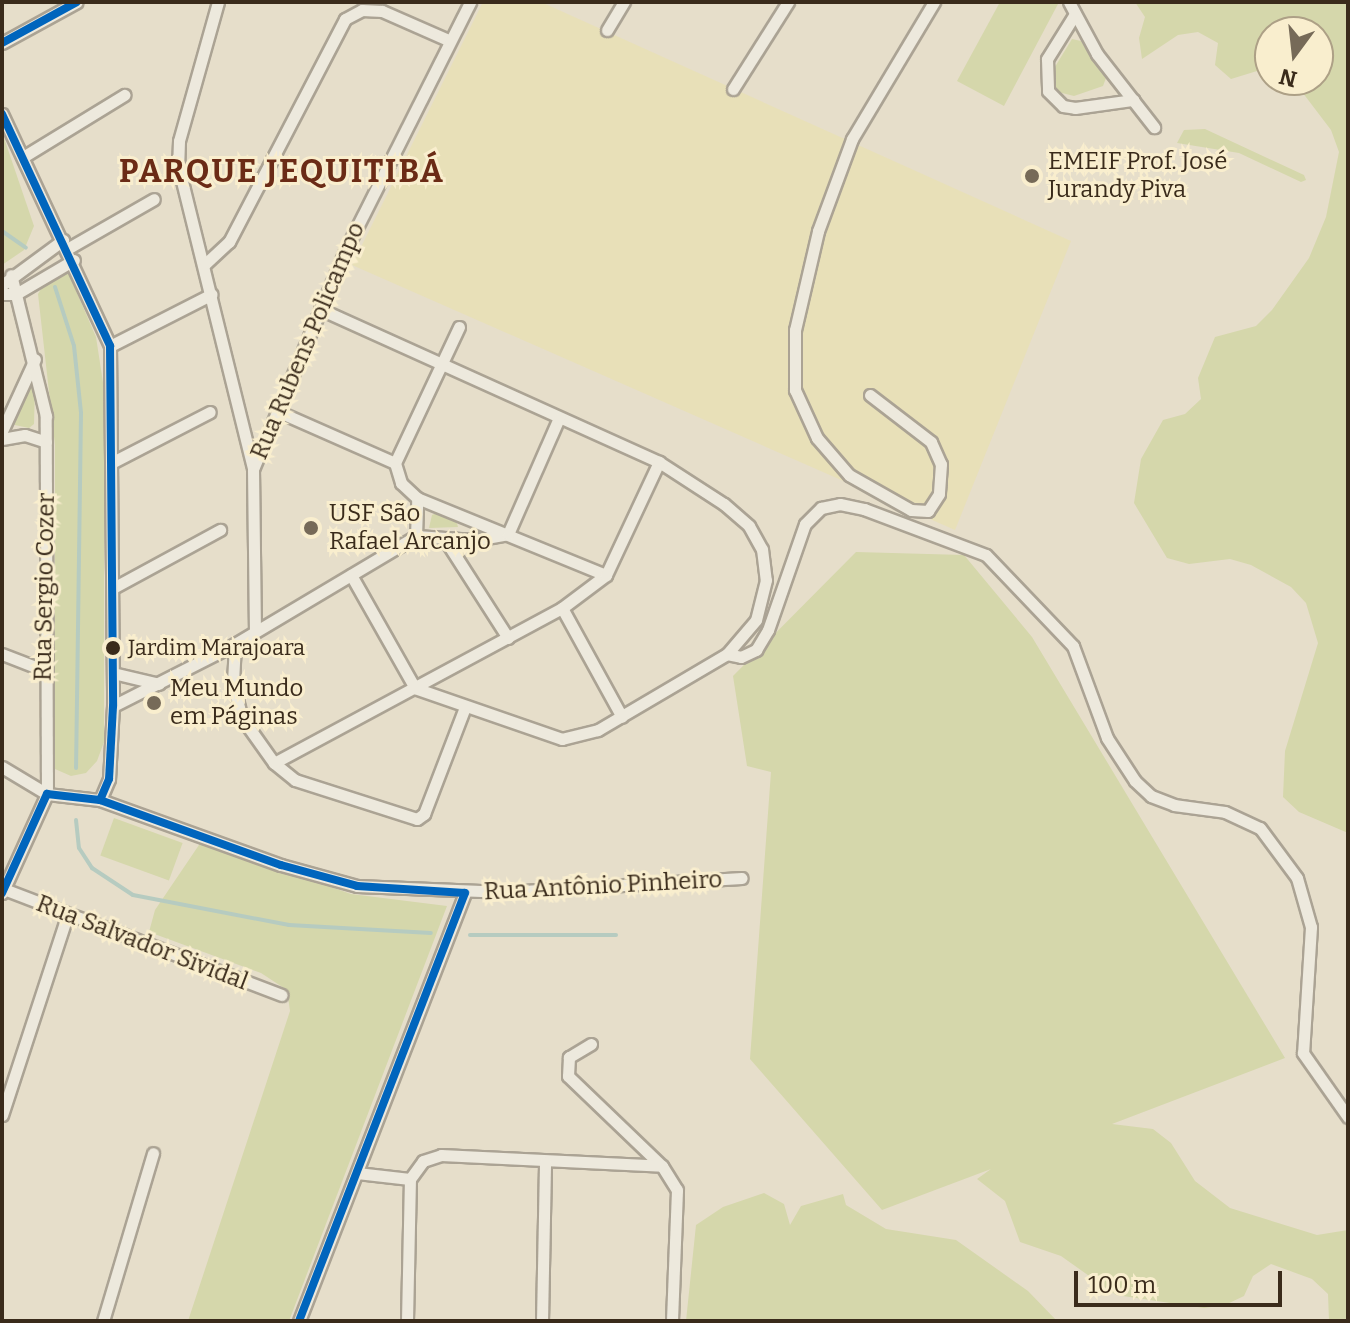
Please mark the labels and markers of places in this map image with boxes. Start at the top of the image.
place label: EMEIF Prof. José Jurandy Piva [1048,148,1227,204]
marker: EMEIF Prof. José Jurandy Piva [1023,167,1041,185]
place label: USF São Rafael Arcanjo [329,500,491,556]
marker: USF São Rafael Arcanjo [300,517,322,539]
place label: Jardim Marajoara [128,635,305,661]
marker: Jardim Marajoara [105,640,121,656]
place label: Meu Mundo em Páginas [170,675,303,731]
marker: Meu Mundo em Páginas [145,694,163,712]

